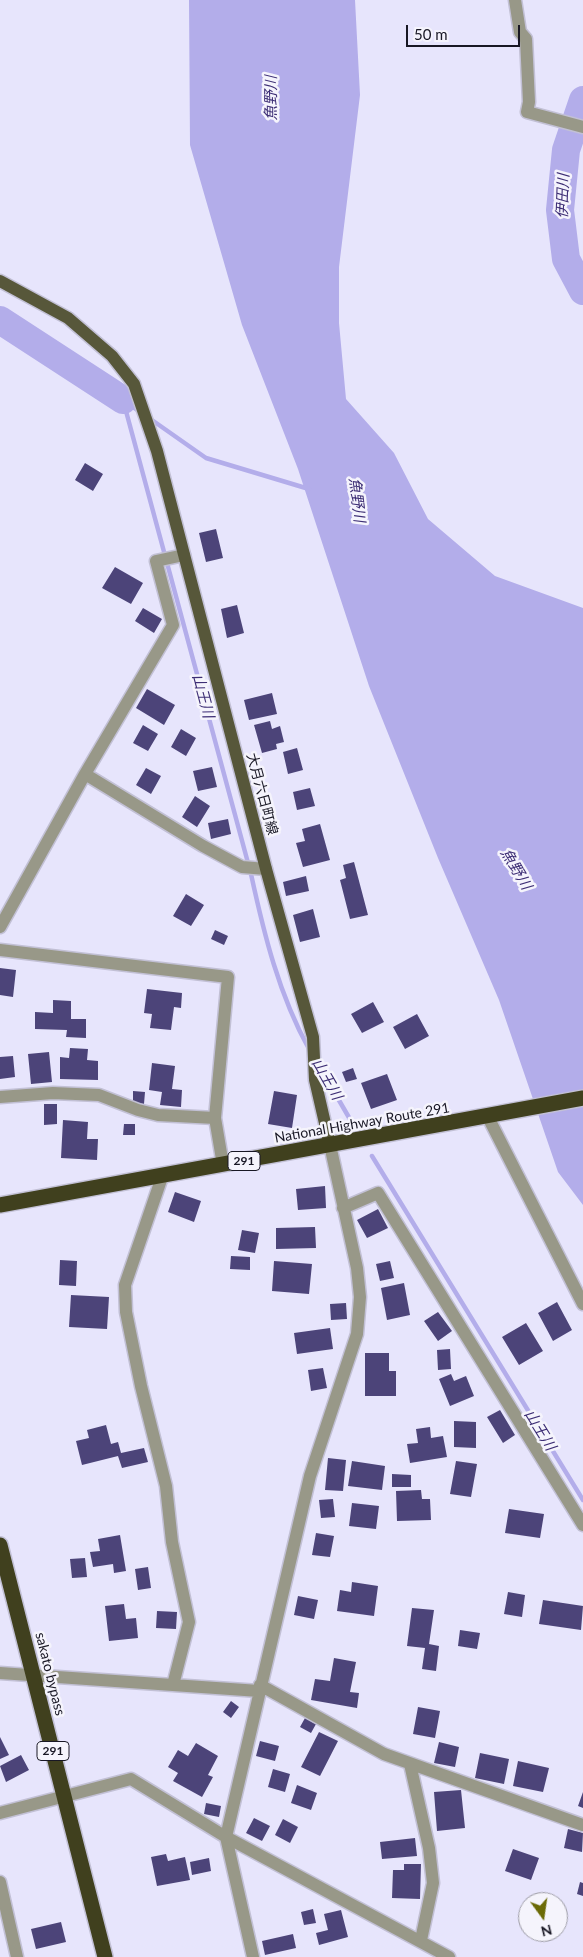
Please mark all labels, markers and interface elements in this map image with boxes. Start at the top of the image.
scale bar [408,15,522,47]
text: 50 m [414,25,448,43]
water label: 魚野川 [262,76,280,120]
water label: 伊田川 [553,173,573,219]
water label: 魚野川 [345,477,369,523]
water label: 山王川 [188,672,218,720]
street label: 大月六日町線 [243,751,281,837]
water label: 魚野川 [497,845,535,893]
water label: 山王川 [308,1055,346,1103]
street label: National Highway Route 291 [273,1099,451,1147]
road number: 291 [228,1152,260,1170]
water label: 山王川 [520,1406,560,1454]
street label: sakato bypass [32,1631,68,1717]
road number: 291 [37,1742,69,1760]
north arrow [518,1892,568,1942]
text: N [539,1922,554,1941]

